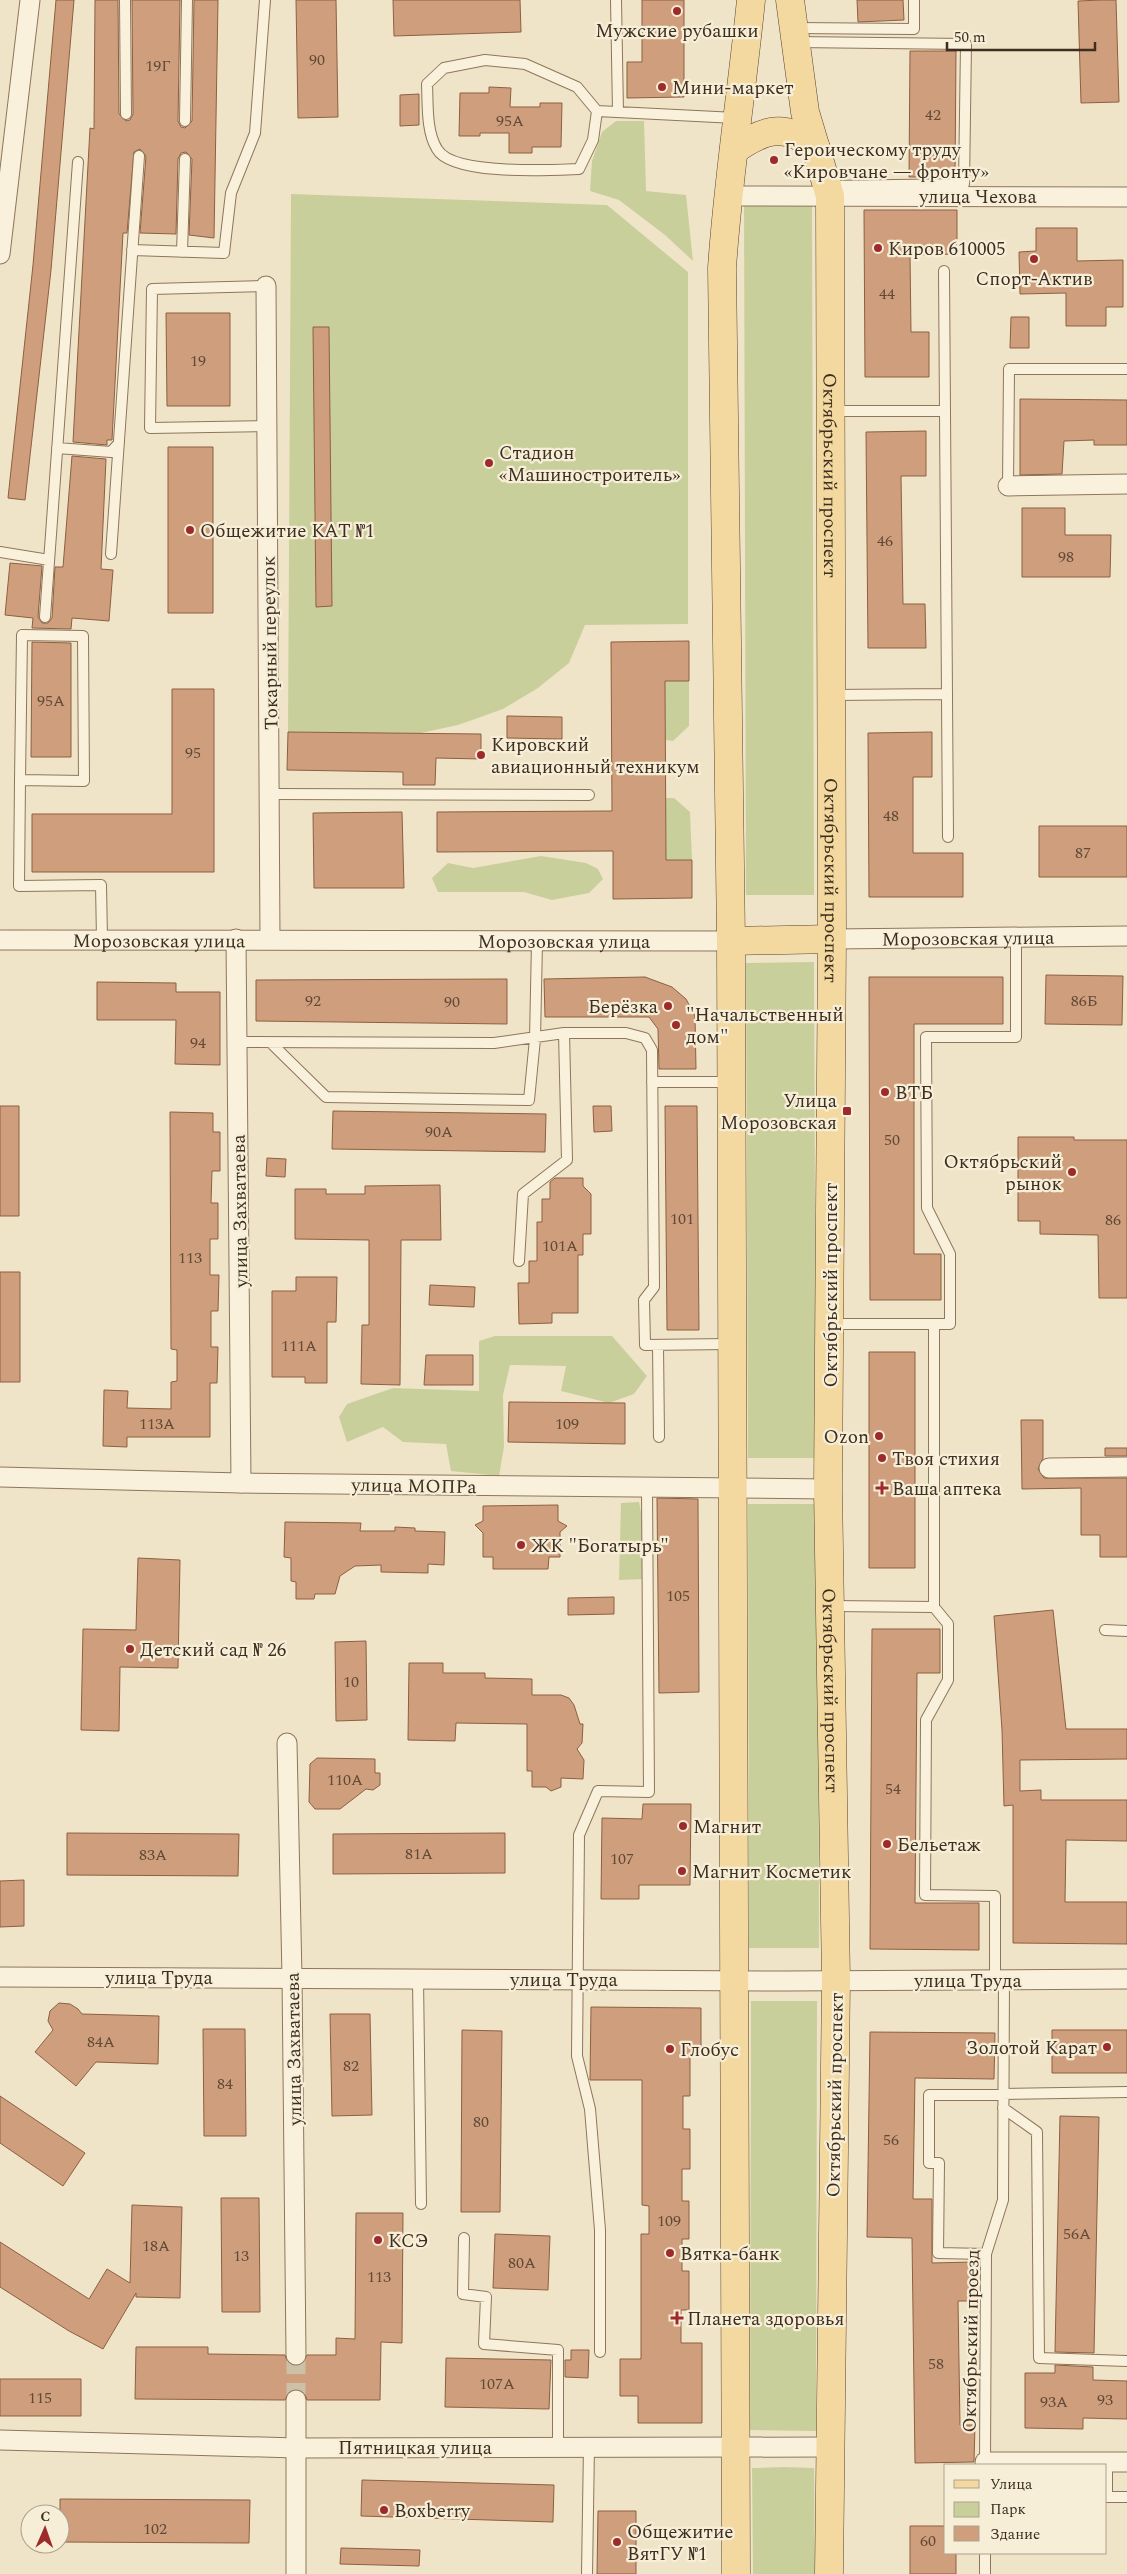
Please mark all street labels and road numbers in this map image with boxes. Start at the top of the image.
street label: улица Чехова [918,183,1038,212]
street label: Октябрьский проспект [814,373,844,578]
street label: Токарный переулок [254,555,287,730]
street label: Октябрьский проспект [816,778,845,983]
street label: Морозовская улица [881,924,1055,954]
street label: Морозовская улица [73,927,246,956]
street label: Морозовская улица [478,928,651,957]
street label: улица Захватаева [225,1133,256,1289]
street label: Октябрьский проспект [817,1183,846,1387]
street label: улица МОПРа [350,1471,478,1502]
street label: Октябрьский проспект [814,1588,846,1793]
street label: улица Труда [104,1964,213,1993]
street label: улица Труда [509,1966,618,1995]
street label: улица Труда [913,1967,1022,1996]
street label: улица Захватаева [279,1971,310,2127]
street label: Октябрьский проспект [819,1992,852,2198]
street label: Октябрьский проезд [955,2249,988,2433]
street label: Пятницкая улица [338,2434,493,2463]

